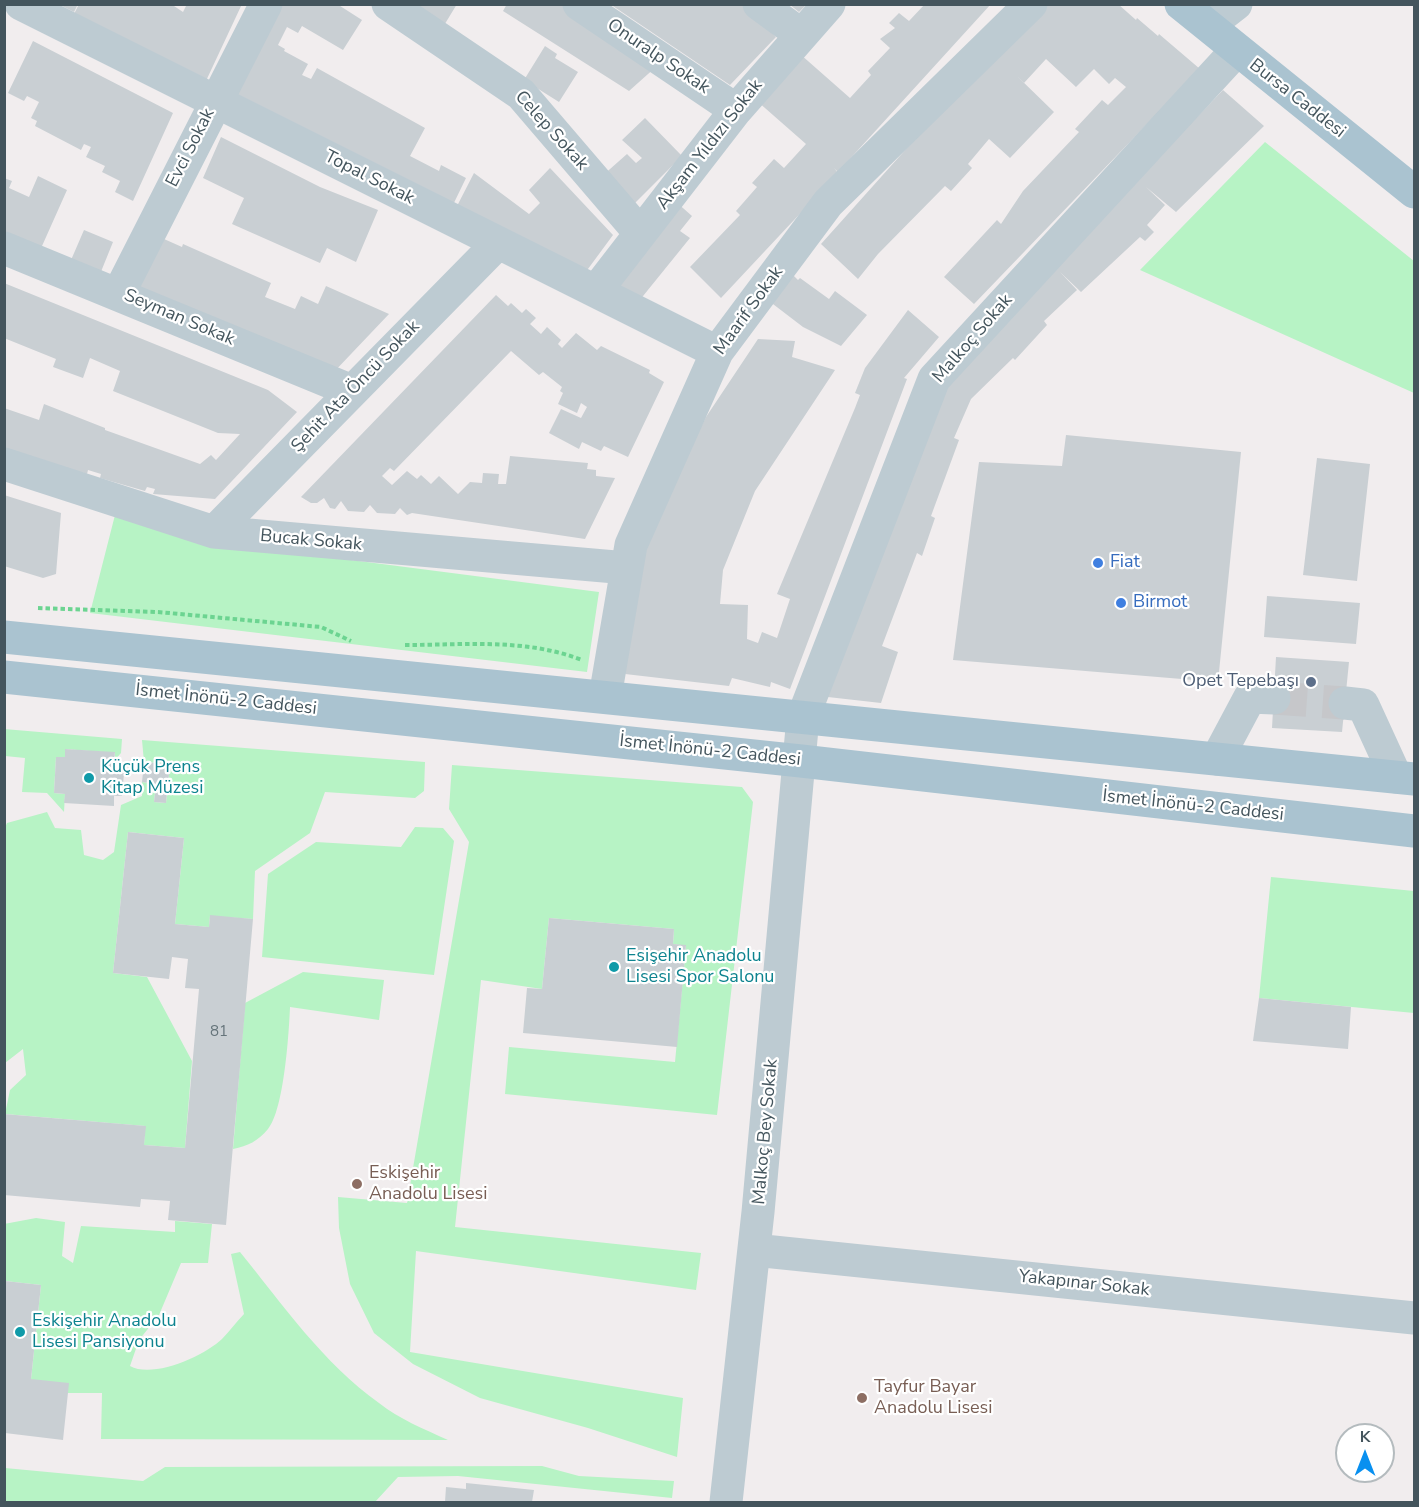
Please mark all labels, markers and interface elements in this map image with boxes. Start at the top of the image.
street label: Onuralp Sokak [603,15,713,99]
street label: Bursa Caddesi [1245,55,1349,143]
street label: Akşam Yıldızı Sokak [652,76,768,214]
street label: Celep Sokak [510,87,592,175]
street label: Evci Sokak [162,105,220,191]
street label: Topal Sokak [320,146,418,210]
street label: Maarif Sokak [710,262,788,360]
street label: Seyman Sokak [120,285,238,351]
street label: Malkoç Sokak [929,290,1017,388]
street label: Şehit Ata Öncü Sokak [287,317,425,457]
street label: Bucak Sokak [259,526,363,556]
place label: Fiat [1110,552,1140,574]
marker: Fiat [1091,556,1105,570]
place label: Birmot [1133,592,1187,614]
marker: Birmot [1114,596,1128,610]
place label: Opet Tepebaşı [1182,671,1299,693]
marker: Opet Tepebaşı [1304,675,1318,689]
street label: İsmet İnönü-2 Caddesi [134,680,318,720]
street label: İsmet İnönü-2 Caddesi [618,731,802,771]
place label: Küçük Prens Kitap Müzesi [101,757,203,800]
marker: Küçük Prens Kitap Müzesi [82,771,96,785]
street label: İsmet İnönü-2 Caddesi [1101,786,1285,826]
place label: Esişehir Anadolu Lisesi Spor Salonu [626,946,774,988]
marker: Esişehir Anadolu Lisesi Spor Salonu [607,960,621,974]
house number: 81 [210,1023,228,1041]
street label: Malkoç Bey Sokak [749,1058,783,1206]
place label: Eskişehir Anadolu Lisesi [369,1163,487,1206]
marker: Eskişehir Anadolu Lisesi [350,1177,364,1191]
street label: Yakapınar Sokak [1018,1266,1150,1302]
place label: Eskişehir Anadolu Lisesi Pansiyonu [32,1311,177,1354]
marker: Eskişehir Anadolu Lisesi Pansiyonu [13,1325,27,1339]
place label: Tayfur Bayar Anadolu Lisesi [874,1377,992,1420]
marker: Tayfur Bayar Anadolu Lisesi [855,1391,869,1405]
north arrow [1335,1423,1395,1483]
text: K [1360,1426,1370,1448]

